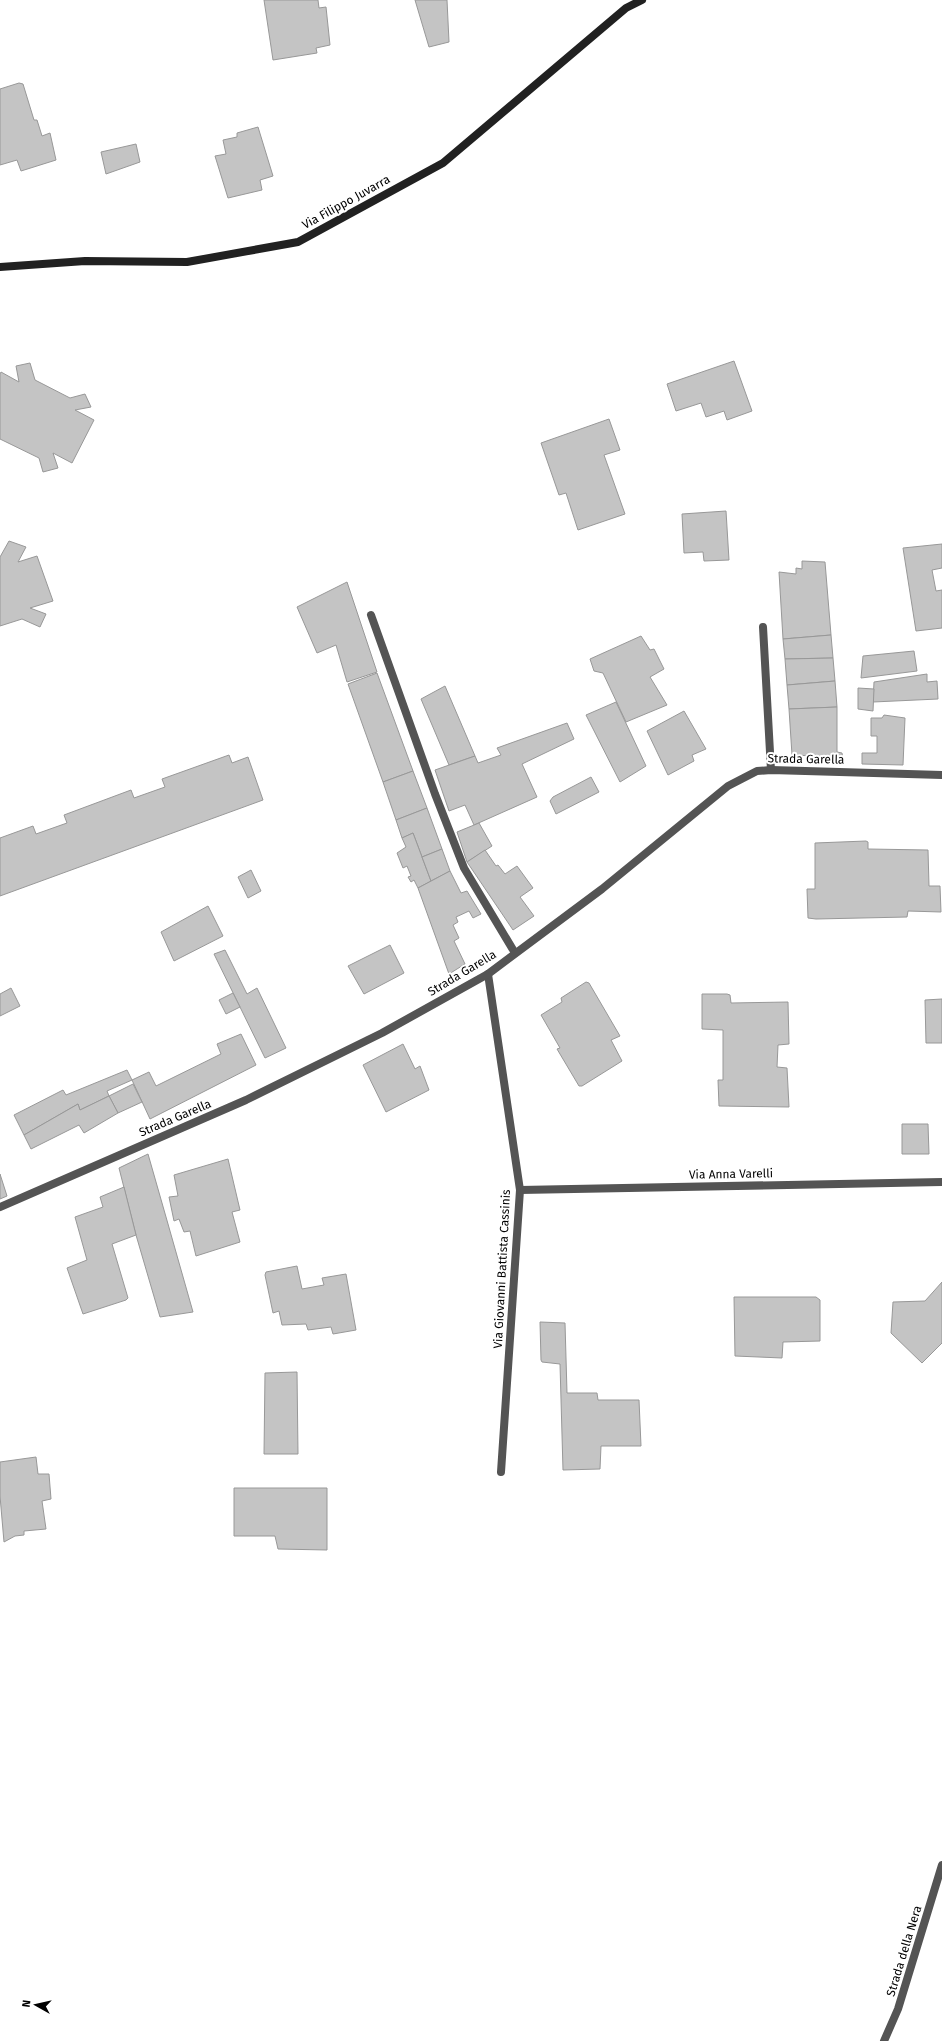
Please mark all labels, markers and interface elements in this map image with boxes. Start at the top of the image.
street label: Via Filippo Juvarra [300,172,392,232]
street label: Strada Garella [767,751,845,767]
street label: Strada Garella [425,947,499,999]
street label: Strada Garella [137,1097,213,1139]
street label: Via Anna Varelli [689,1166,773,1182]
street label: Via Giovanni Battista Cassinis [491,1189,513,1349]
street label: Strada della Nera [884,1904,924,1998]
north arrow [16,1985,56,2025]
text: N [20,1999,34,2008]

